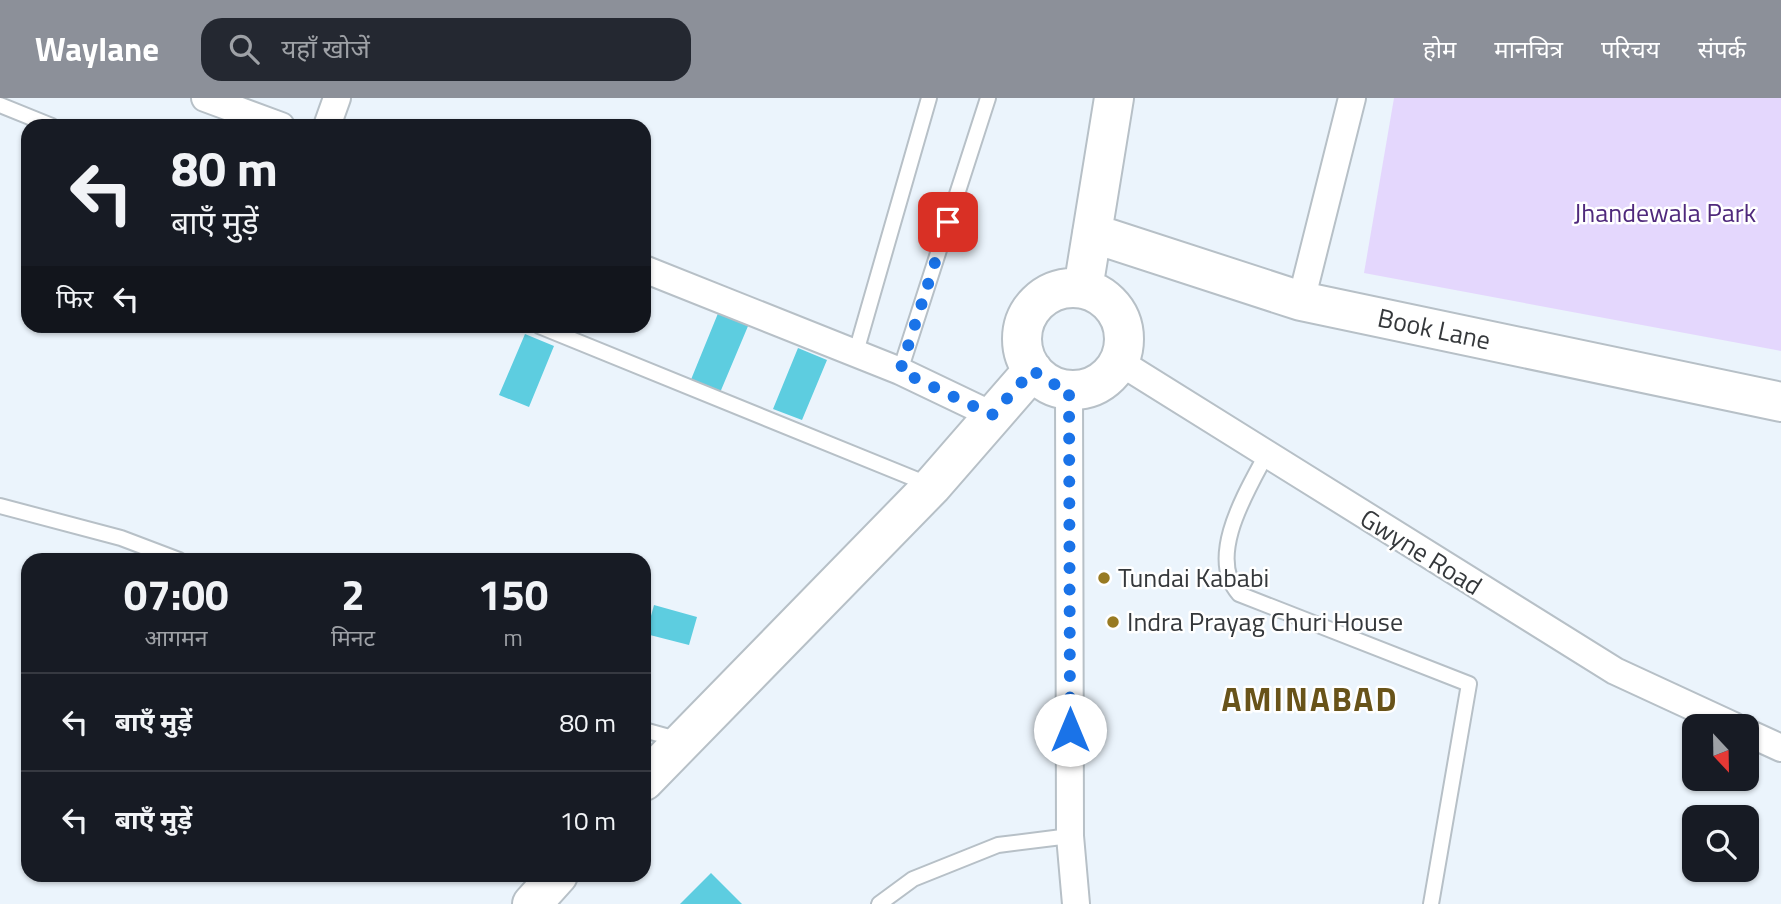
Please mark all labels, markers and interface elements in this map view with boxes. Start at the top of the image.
search box [201,18,691,81]
text: Waylane [35,24,159,74]
text: यहाँ खोजें [281,29,370,68]
icon: search [225,30,263,68]
text: होम [1423,31,1456,67]
text: मानचित्र [1494,31,1563,67]
text: परिचय [1601,31,1660,67]
text: संपर्क [1698,31,1746,67]
text: 80 m [171,130,278,205]
icon: left [56,147,147,238]
pin [918,192,978,252]
park label: Jhandewala Park [1574,193,1756,232]
text: बाएँ मुड़ें [171,198,259,246]
icon: arrive [929,203,967,241]
text: फिर [56,279,93,318]
icon: left [107,280,145,318]
street label: Book Lane [1374,298,1494,359]
street label: Gwyne Road [1353,499,1490,604]
place label: Tundai Kababi [1118,558,1269,597]
text: 07:00 [124,562,228,626]
text: 2 [341,562,365,626]
text: 150 [478,562,548,626]
marker: Tundai Kababi [1096,570,1112,586]
place label: Indra Prayag Churi House [1127,602,1403,641]
marker: Indra Prayag Churi House [1105,614,1121,630]
text: आगमन [145,620,208,655]
text: मिनट [331,620,375,655]
text: m [503,620,523,655]
district label: AMINABAD [1221,674,1399,724]
position arrow [1033,693,1107,767]
text: बाएँ मुड़ें [115,702,192,741]
icon: left [56,703,94,741]
text: 80 m [559,703,616,742]
north arrow [1682,714,1759,791]
map controls [1682,714,1759,882]
text: बाएँ मुड़ें [115,800,192,839]
icon: left [56,801,94,839]
text: 10 m [559,801,616,840]
button: search [1682,805,1759,882]

